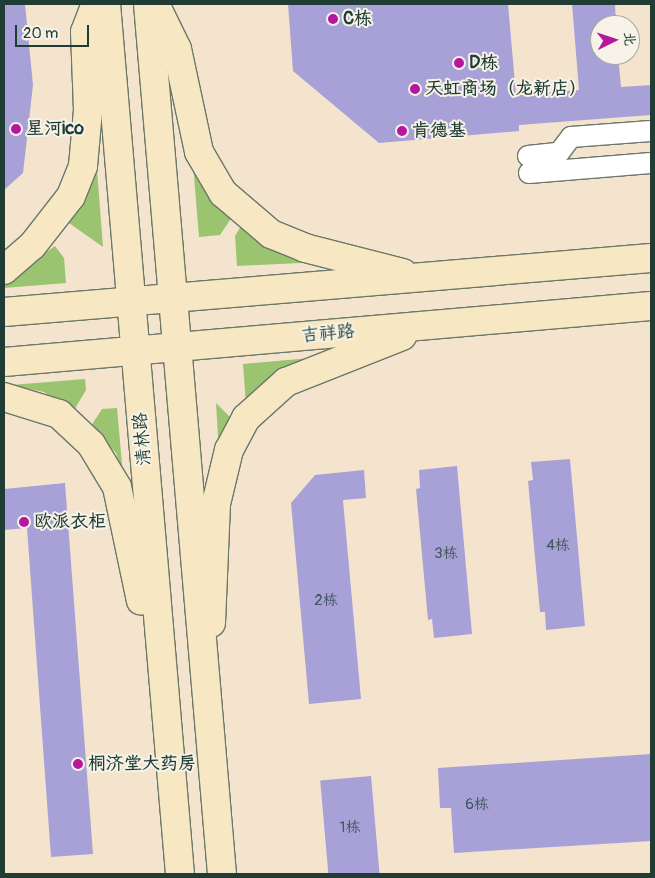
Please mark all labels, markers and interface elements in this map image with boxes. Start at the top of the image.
place label: C栋 [343,8,372,30]
marker: C栋 [327,13,339,25]
scale bar [18,15,91,47]
north arrow [590,15,640,65]
text: 20 m [23,24,58,43]
text: 北 [620,31,638,47]
place label: D栋 [469,52,498,74]
marker: D栋 [453,57,465,69]
place label: 天虹商场（龙新店） [425,78,587,100]
marker: 天虹商场（龙新店） [409,83,421,95]
place label: 星河ico [26,118,84,140]
place label: 肯德基 [412,120,466,142]
marker: 星河ico [10,123,22,135]
marker: 肯德基 [396,125,408,137]
street label: 吉祥路 [300,321,356,347]
street label: 清林路 [130,411,156,467]
place label: 欧派衣柜 [34,511,106,533]
marker: 欧派衣柜 [18,516,30,528]
house number: 4栋 [546,537,570,555]
house number: 3栋 [434,545,458,563]
house number: 2栋 [314,592,338,610]
place label: 桐济堂大药房 [88,753,196,775]
marker: 桐济堂大药房 [72,758,84,770]
house number: 6栋 [465,796,489,814]
house number: 1栋 [340,819,360,837]

